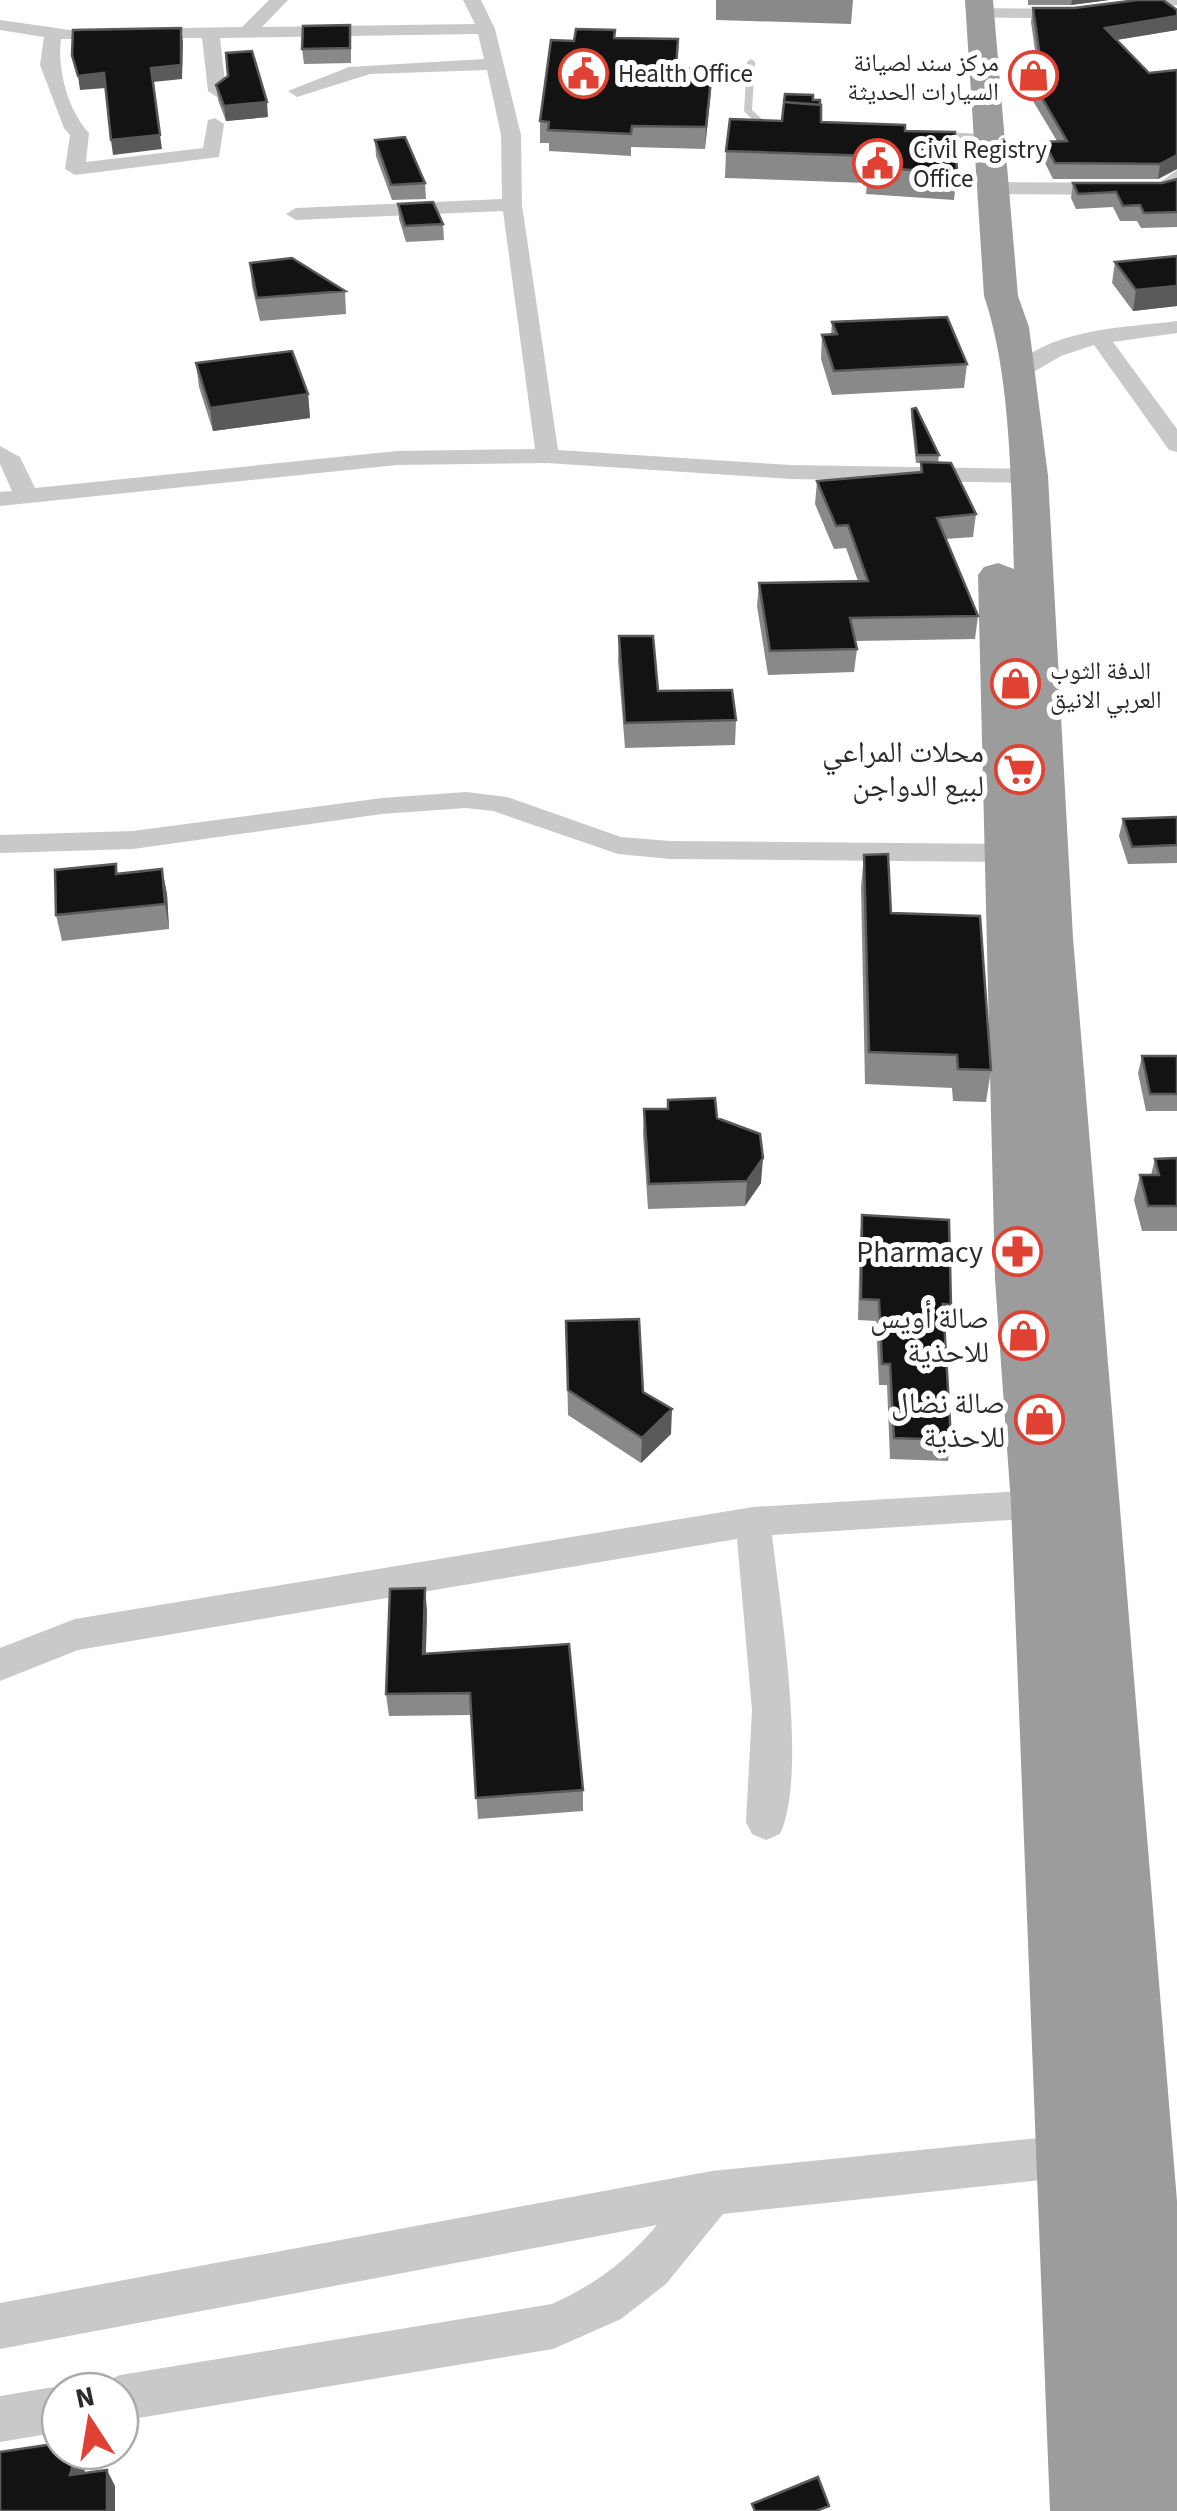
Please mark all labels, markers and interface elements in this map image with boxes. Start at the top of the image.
place label: مركز سند لصيانة السيارات الحديثة [847,45,999,110]
public building icon: Health Office [557,47,609,99]
shop icon: مركز سند لصيانة السيارات الحديثة [1008,50,1060,102]
place label: Health Office [618,56,753,92]
place label: Civil Registry Office [913,132,1047,197]
public building icon: Civil Registry Office [852,137,904,189]
place label: الدفة الثوب العربي الانيق [1050,653,1162,719]
shop icon: الدفة الثوب العربي الانيق [989,658,1041,710]
place label: محلات المراعي لبيع الدواجن [822,731,984,808]
supermarket icon: محلات المراعي لبيع الدواجن [993,743,1045,795]
pharmacy icon: Pharmacy [992,1226,1044,1278]
place label: Pharmacy [856,1231,983,1274]
place label: صالة أويس للاحذية [870,1297,989,1374]
shop icon: صالة أويس للاحذية [998,1309,1050,1361]
place label: صالة نضال للاحذية [891,1382,1005,1459]
shop icon: صالة نضال للاحذية [1014,1394,1066,1446]
north arrow [40,2371,140,2471]
text: N [72,2376,98,2419]

